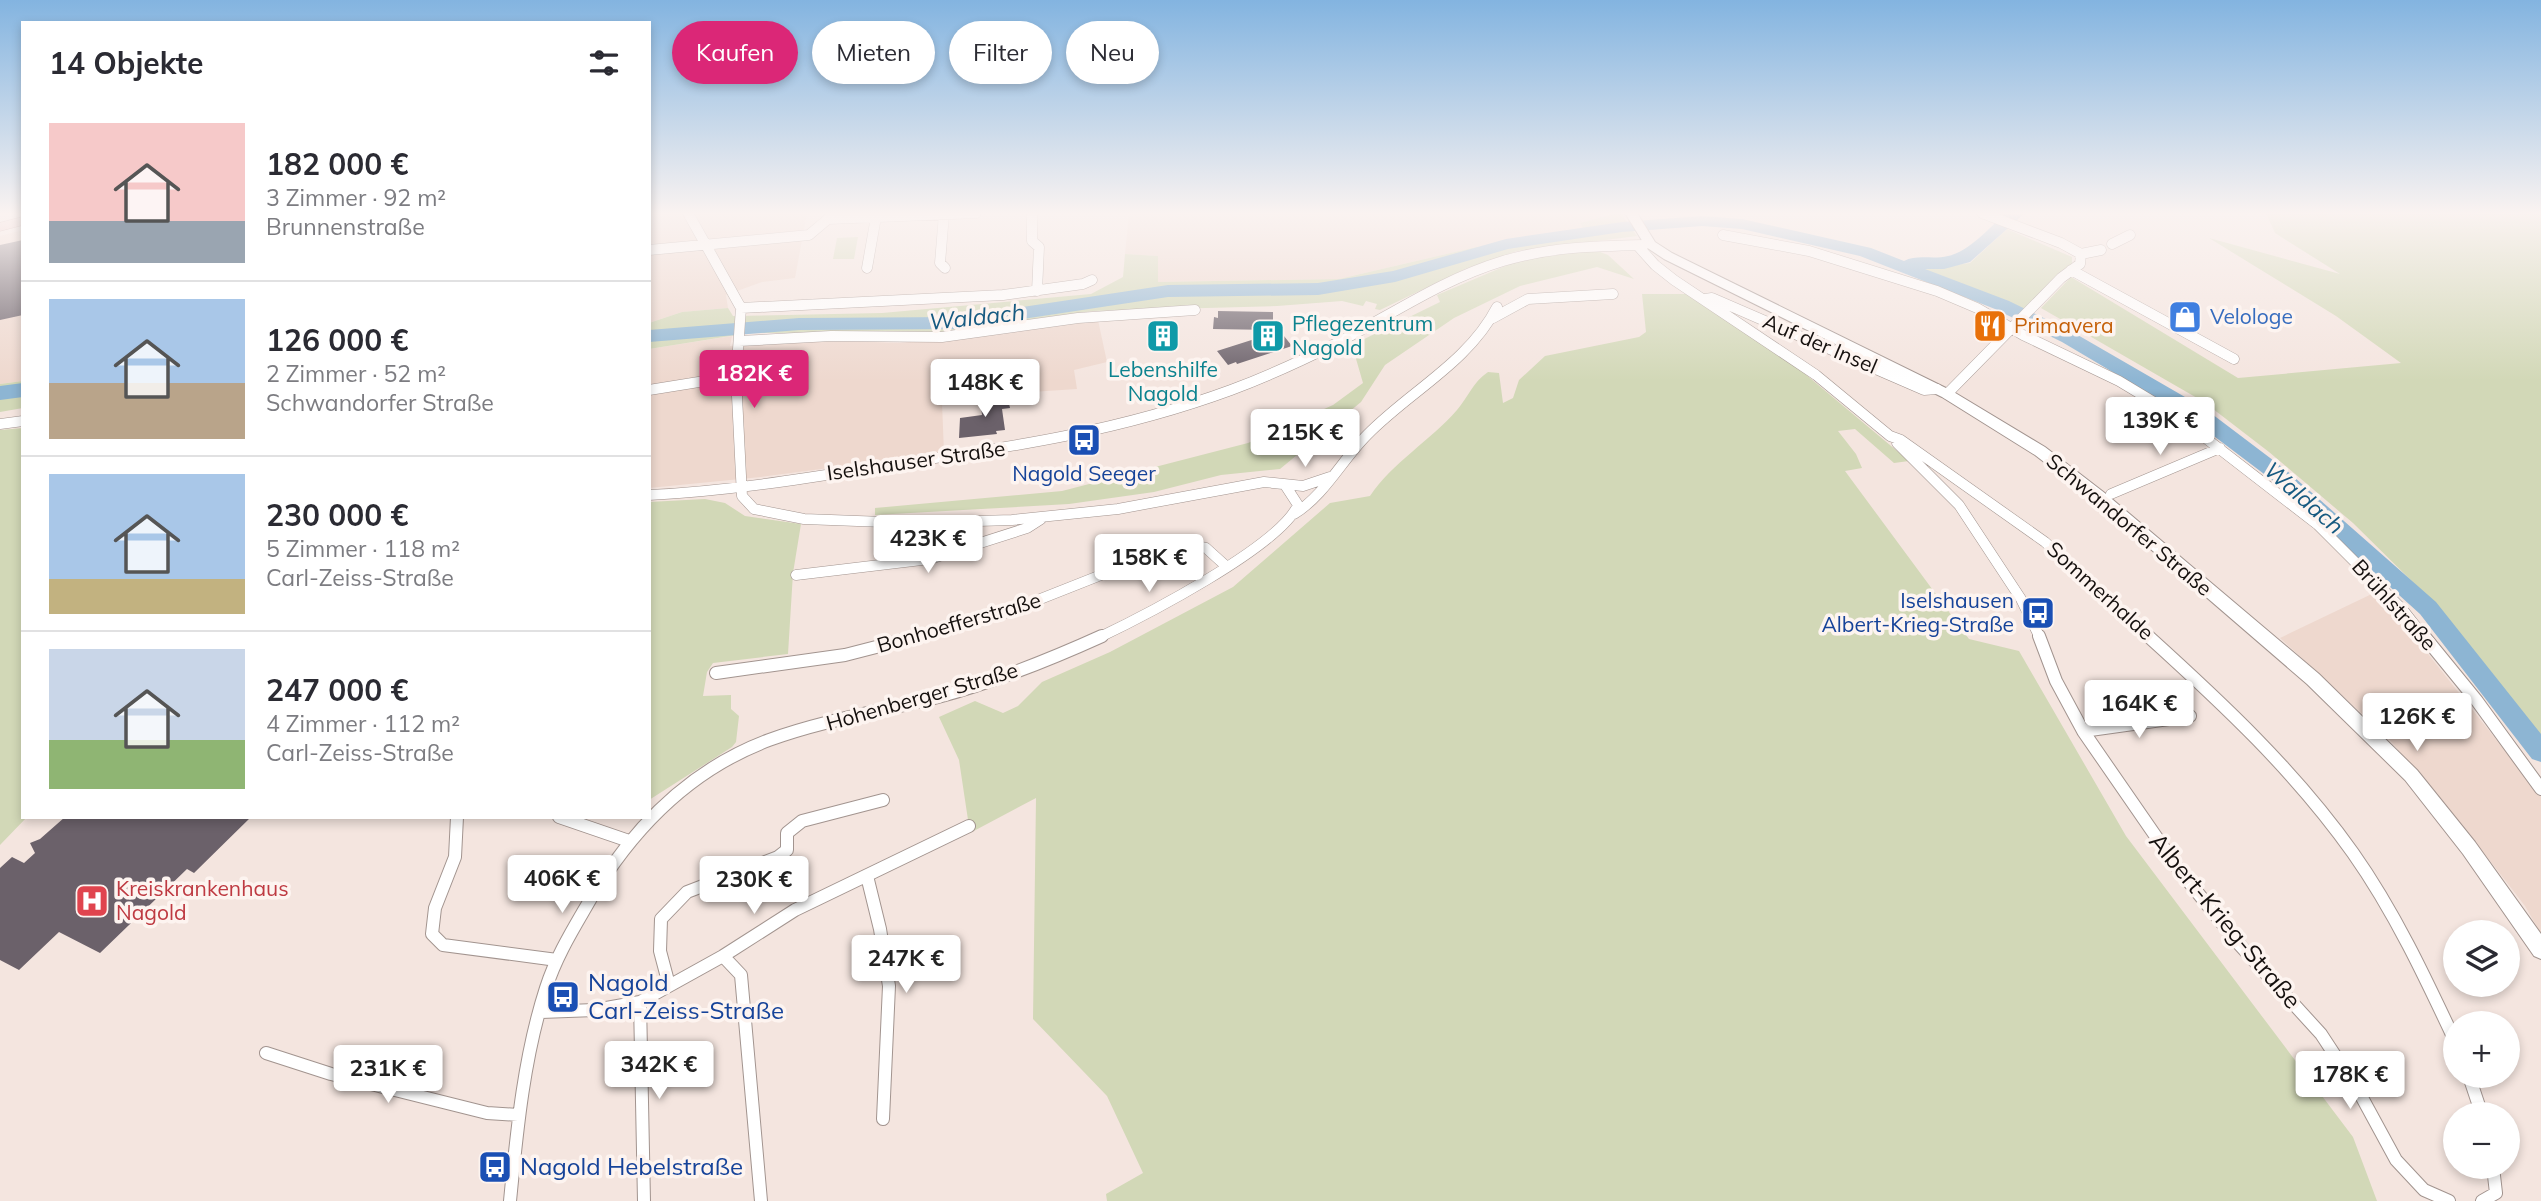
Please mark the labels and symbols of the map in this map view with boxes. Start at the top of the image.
water label: Waldach [928,297,1026,336]
shop icon: Velologe [2166,298,2204,336]
place label: Velologe [2210,303,2293,329]
street label: Auf der Insel [1759,307,1882,379]
restaurant icon: Primavera [1971,307,2009,345]
place label: Pflegezentrum Nagold [1292,310,1433,360]
place label: Primavera [2014,312,2114,338]
building icon: Lebenshilfe Nagold [1144,317,1182,355]
building icon: Pflegezentrum Nagold [1249,317,1287,355]
pin: 182K € [697,350,811,410]
place label: Lebenshilfe Nagold [1108,356,1218,406]
pin: 148K € [928,360,1042,419]
pin: 139K € [2103,398,2217,457]
pin: 215K € [1248,410,1362,469]
bus stop icon: Nagold Seeger [1065,421,1103,459]
street label: Iselshauser Straße [825,435,1007,485]
street label: Schwandorfer Straße [2042,447,2218,601]
water label: Waldach [2259,455,2350,540]
place label: Nagold Seeger [1012,460,1156,486]
pin: 423K € [871,516,985,575]
pin: 158K € [1092,534,1206,594]
street label: Sommerhalde [2042,535,2160,645]
street label: Brühlstraße [2347,553,2442,655]
street label: Bonhoefferstraße [874,586,1044,658]
place label: Iselshausen Albert-Krieg-Straße [1821,587,2014,637]
bus stop icon: Iselshausen Albert-Krieg-Straße [2019,594,2057,632]
street label: Hohenberger Straße [823,656,1021,736]
pin: 164K € [2082,680,2196,740]
pin: 126K € [2360,694,2474,753]
street label: Albert-Krieg-Straße [2144,826,2308,1014]
pin: 406K € [505,856,619,915]
pin: 230K € [697,856,811,916]
place label: Kreiskrankenhaus Nagold [116,875,289,925]
hospital icon: Kreiskrankenhaus Nagold [73,882,111,920]
pin: 247K € [849,936,963,995]
place label: Nagold Carl-Zeiss-Straße [588,967,784,1025]
bus stop icon: Nagold Carl-Zeiss-Straße [544,978,582,1016]
pin: 342K € [602,1042,716,1101]
pin: 231K € [331,1046,445,1105]
pin: 178K € [2293,1052,2407,1111]
bus stop icon: Nagold Hebelstraße [476,1148,514,1186]
place label: Nagold Hebelstraße [520,1151,743,1181]

